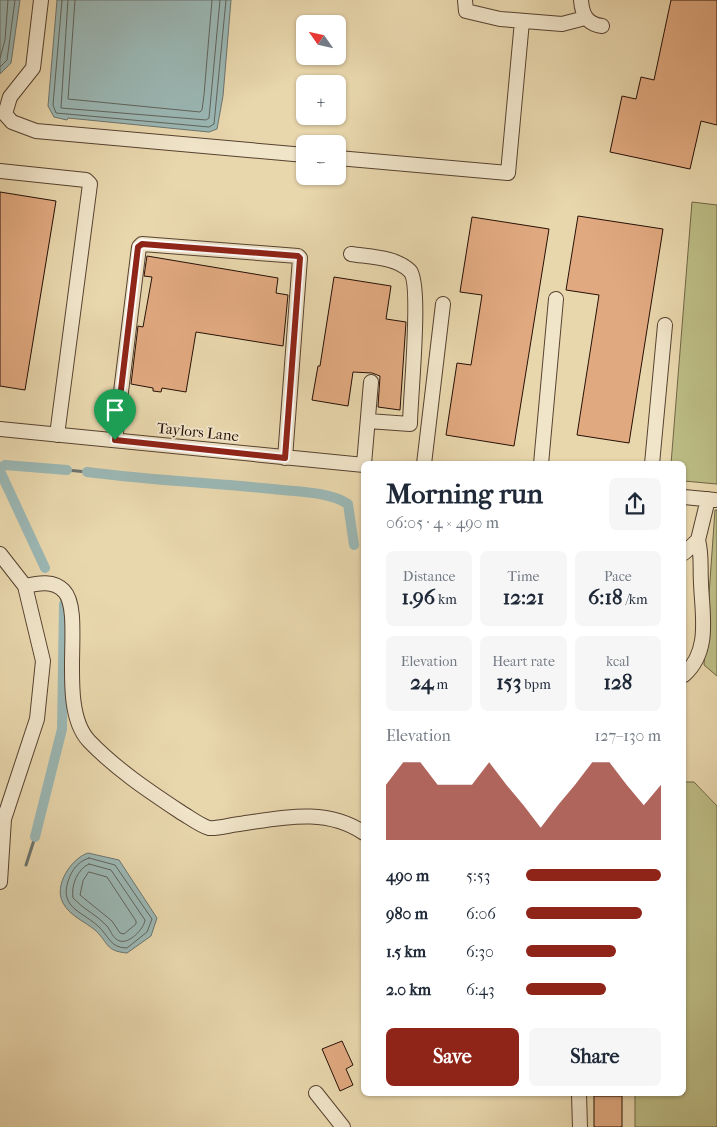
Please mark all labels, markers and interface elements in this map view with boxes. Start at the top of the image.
north arrow [296,15,346,65]
map controls [296,15,346,185]
button: + [296,75,346,125]
button: − [296,135,346,185]
pin [94,389,136,440]
icon: arrive [101,396,129,424]
street label: Taylors Lane [156,419,240,445]
text: Morning run [386,477,543,510]
button: share [609,478,661,530]
text: 06:05 · 4 × 490 m [386,513,499,532]
text: Distance [403,568,455,585]
text: Time [508,568,539,585]
text: Pace [604,568,632,585]
text: 1.96 [401,585,435,609]
text: 12:21 [503,585,544,609]
text: 6:18 [588,585,622,609]
text: km [435,591,457,608]
text: /km [622,591,648,608]
text: Elevation [401,653,457,670]
text: Heart rate [492,653,555,670]
text: kcal [606,653,630,670]
text: 24 [410,670,433,694]
text: 153 [496,670,521,694]
text: 128 [603,670,632,694]
text: m [433,676,448,693]
text: bpm [521,676,551,693]
text: Elevation [386,726,451,745]
text: 127–130 m [595,726,661,745]
text: 490 m [386,866,429,885]
text: 5:53 [466,866,490,885]
text: 980 m [386,904,428,923]
text: 6:06 [466,904,496,923]
text: 1.5 km [386,942,426,961]
text: 6:30 [466,942,494,961]
text: 2.0 km [386,980,431,999]
text: 6:43 [466,980,495,999]
button: Save [386,1028,519,1086]
button: Share [529,1028,661,1086]

